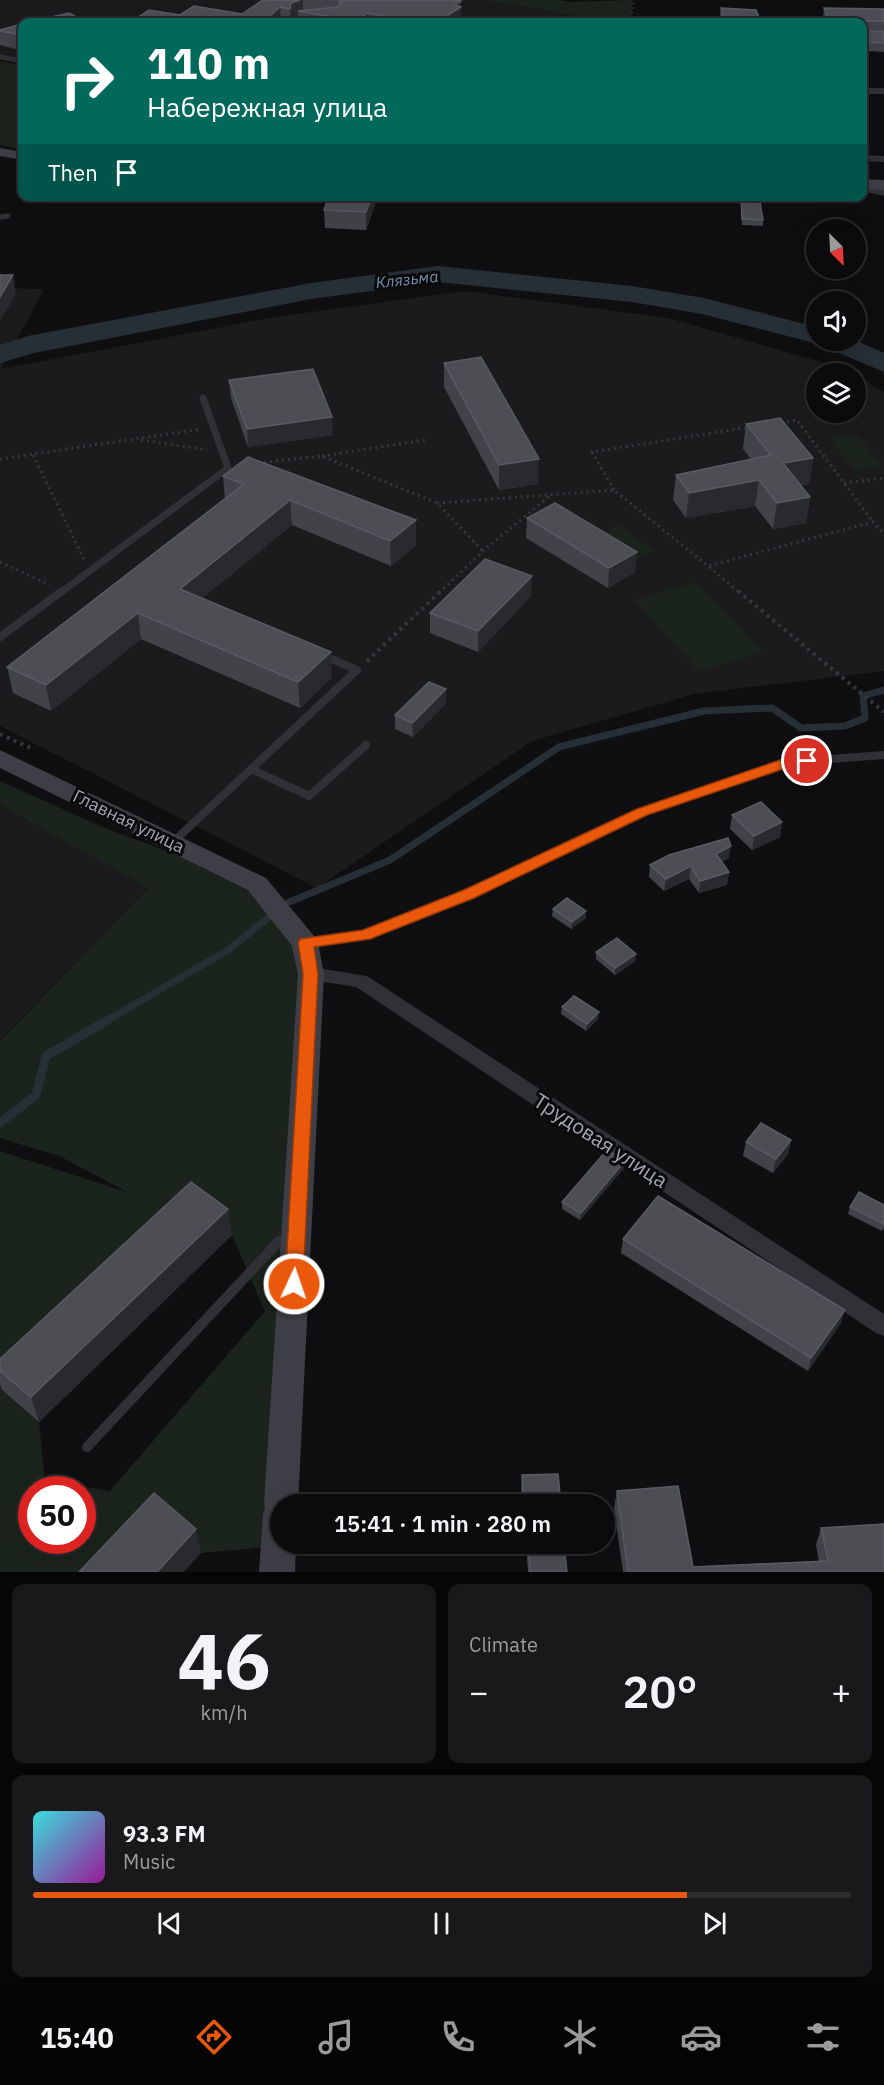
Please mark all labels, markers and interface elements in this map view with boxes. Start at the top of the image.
text: 110 m [147,36,270,91]
icon: right [48,42,126,120]
text: Набережная улица [147,89,387,124]
icon: arrive [110,156,143,189]
text: Then [48,158,98,187]
north arrow [806,219,866,279]
map controls [806,219,866,423]
water label: Клязьма [375,266,439,292]
button: sound [806,291,866,351]
button: layers [806,363,866,423]
pin [781,735,832,786]
icon: arrive [790,744,823,777]
street label: Главная улица [69,784,189,858]
street label: Трудовая улица [528,1086,674,1194]
position arrow [262,1252,326,1316]
speed limit sign: 50 [18,1476,96,1554]
text: 15:41 · 1 min · 280 m [334,1509,551,1538]
text: 46 [177,1609,271,1710]
text: Climate [469,1631,538,1658]
text: 20° [622,1662,698,1720]
text: − [469,1670,489,1713]
text: + [831,1670,851,1713]
text: km/h [200,1699,248,1726]
text: 93.3 FM [123,1819,206,1848]
text: Music [123,1848,175,1875]
icon: previous [153,1907,186,1940]
icon: pause [425,1907,458,1940]
icon: next [698,1907,731,1940]
icon: directions [193,2016,235,2058]
icon: music [315,2016,357,2058]
icon: phone [437,2016,479,2058]
icon: climate [559,2016,601,2058]
icon: car [680,2016,722,2058]
icon: filters [802,2016,844,2058]
text: 15:40 [40,2020,114,2055]

